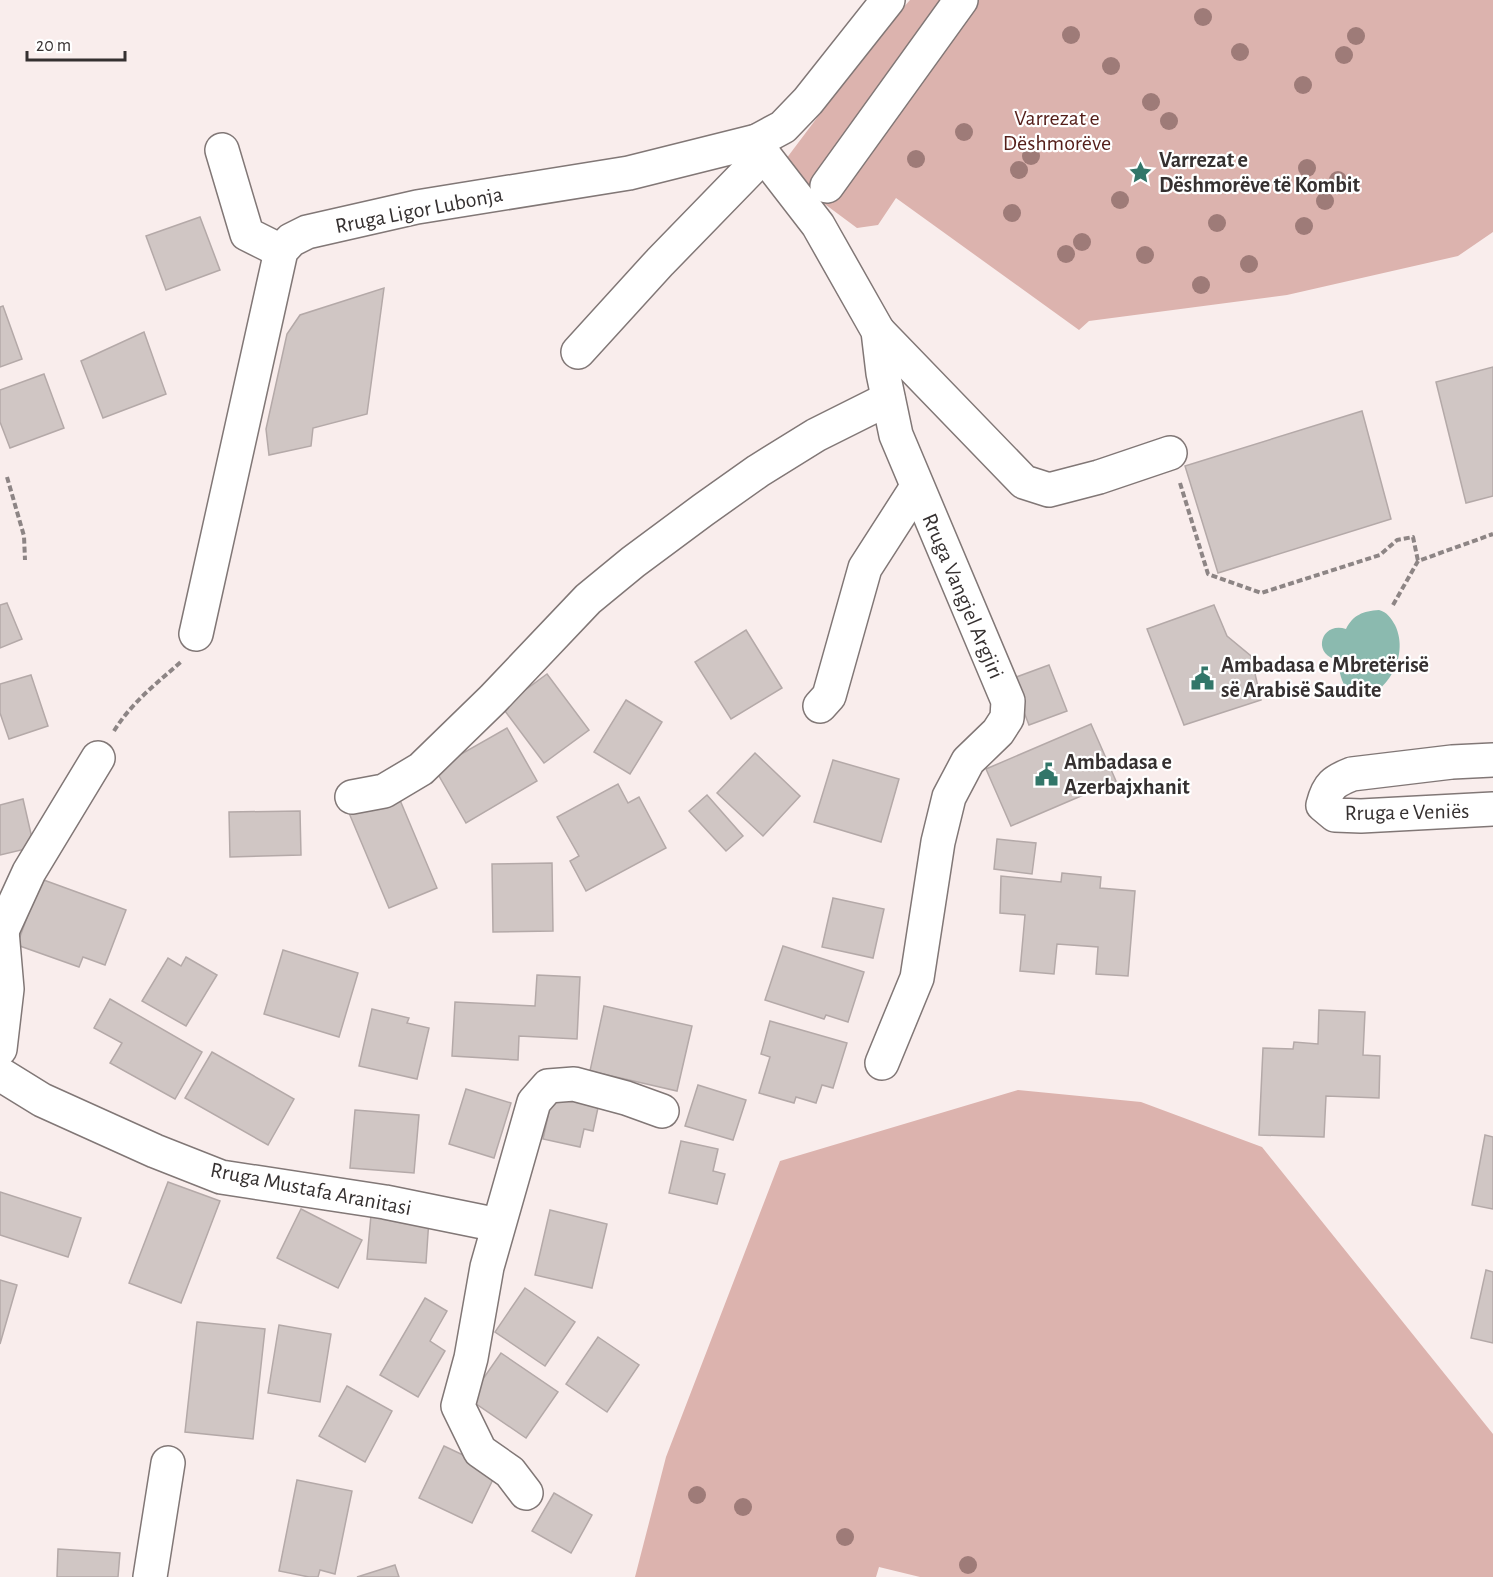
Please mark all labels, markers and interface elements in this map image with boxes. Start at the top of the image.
scale bar [27,24,124,62]
text: 20 m [36,37,71,55]
park label: Varrezat e Dëshmorëve [1003,107,1111,154]
place label: Varrezat e Dëshmorëve të Kombit [1159,149,1361,196]
place icon: Varrezat e Dëshmorëve të Kombit [1128,160,1154,186]
street label: Rruga Ligor Lubonja [333,183,505,237]
street label: Rruga Vangjel Argjiri [918,510,1008,682]
place label: Ambadasa e Mbretërisë së Arabisë Saudite [1221,654,1429,701]
public building icon: Ambadasa e Mbretërisë së Arabisë Saudite [1190,665,1216,691]
place label: Ambadasa e Azerbajxhanit [1064,751,1190,799]
public building icon: Ambadasa e Azerbajxhanit [1033,762,1059,788]
street label: Rruga e Veniës [1344,800,1470,824]
street label: Rruga Mustafa Aranitasi [209,1159,413,1219]

